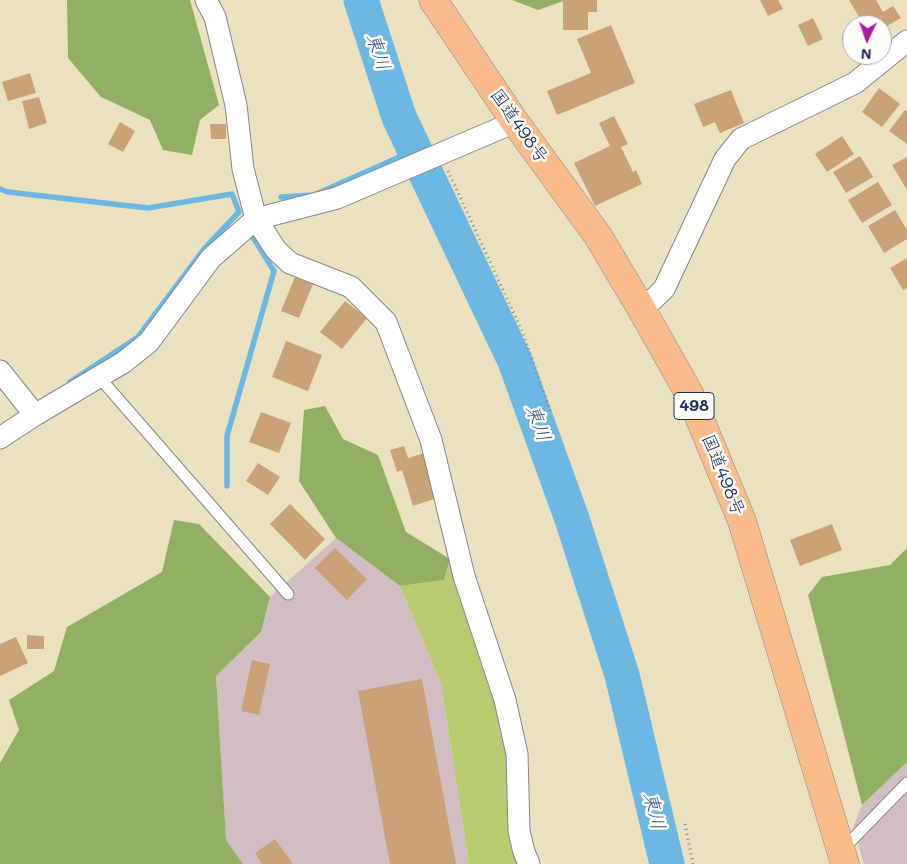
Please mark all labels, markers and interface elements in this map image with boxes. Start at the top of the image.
north arrow [842,15,892,65]
water label: 東川 [361,30,395,74]
text: N [860,45,872,64]
street label: 国道498号 [485,85,553,167]
road number: 498 [674,392,714,420]
water label: 東川 [521,401,555,445]
street label: 国道498号 [697,431,749,519]
water label: 東川 [638,790,670,832]

